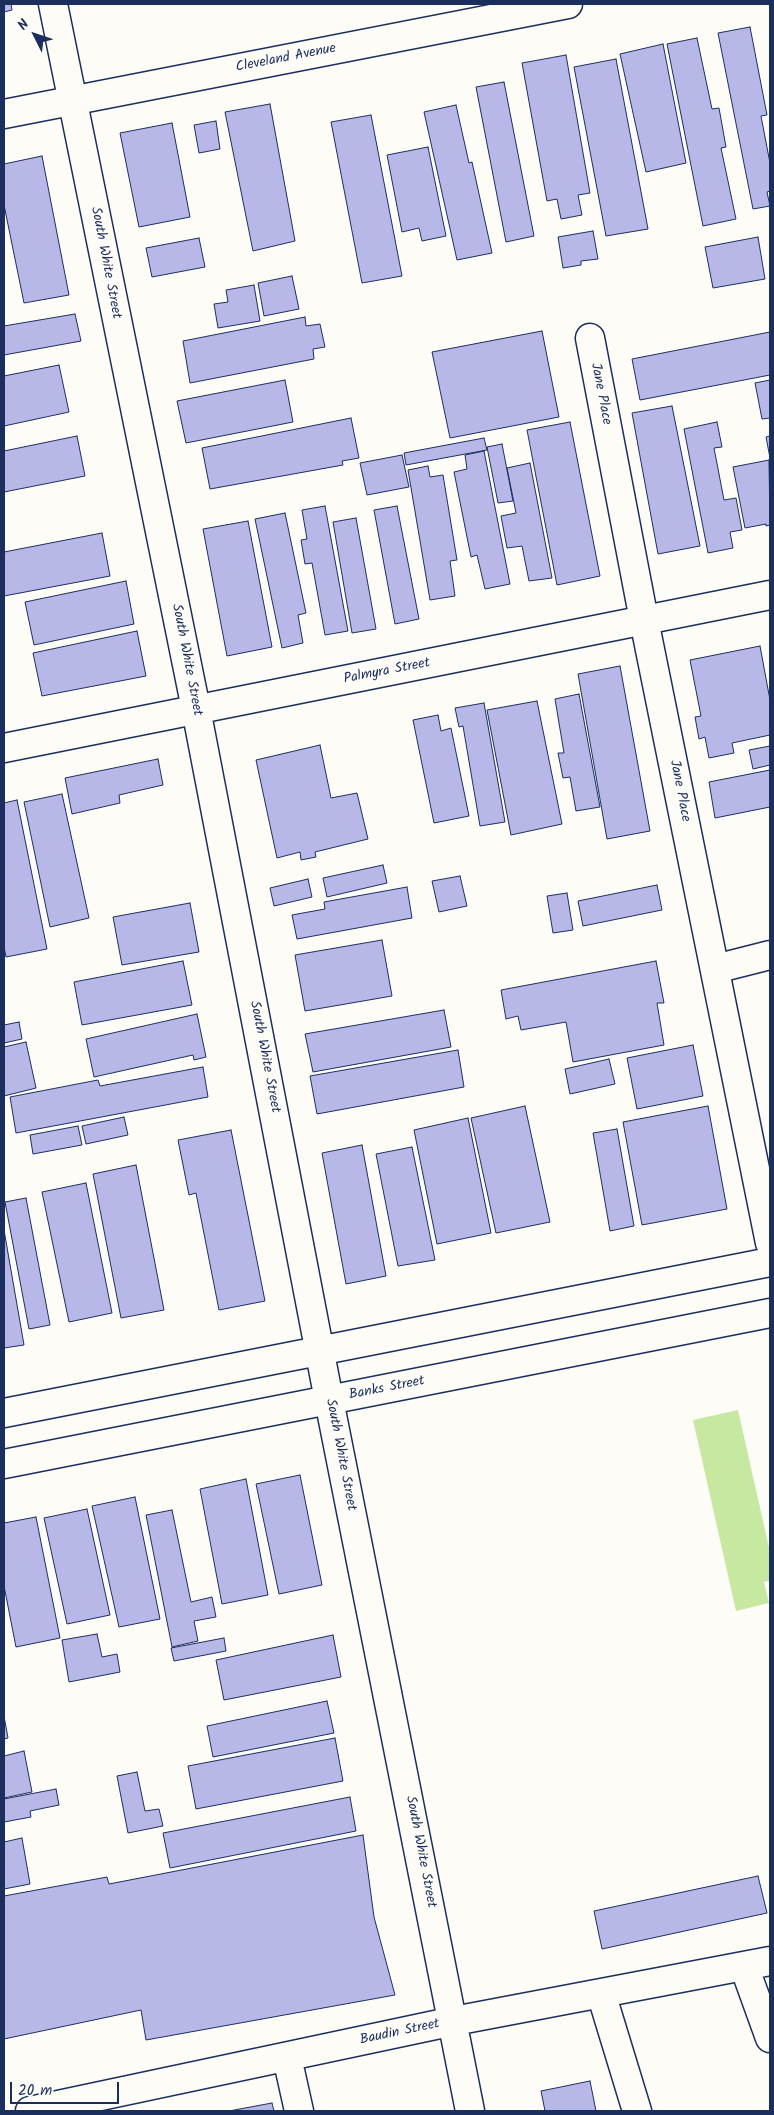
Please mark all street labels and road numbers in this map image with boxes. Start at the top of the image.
street label: Cleveland Avenue [235,41,337,77]
street label: South White Street [86,206,124,320]
street label: Jane Place [586,362,614,426]
street label: South White Street [167,603,205,717]
street label: Palmyra Street [342,655,432,689]
street label: Jane Place [665,759,693,823]
street label: South White Street [245,1000,283,1114]
street label: Banks Street [348,1373,426,1405]
street label: South White Street [321,1398,359,1512]
street label: South White Street [401,1795,439,1909]
street label: Baudin Street [359,2016,441,2050]

